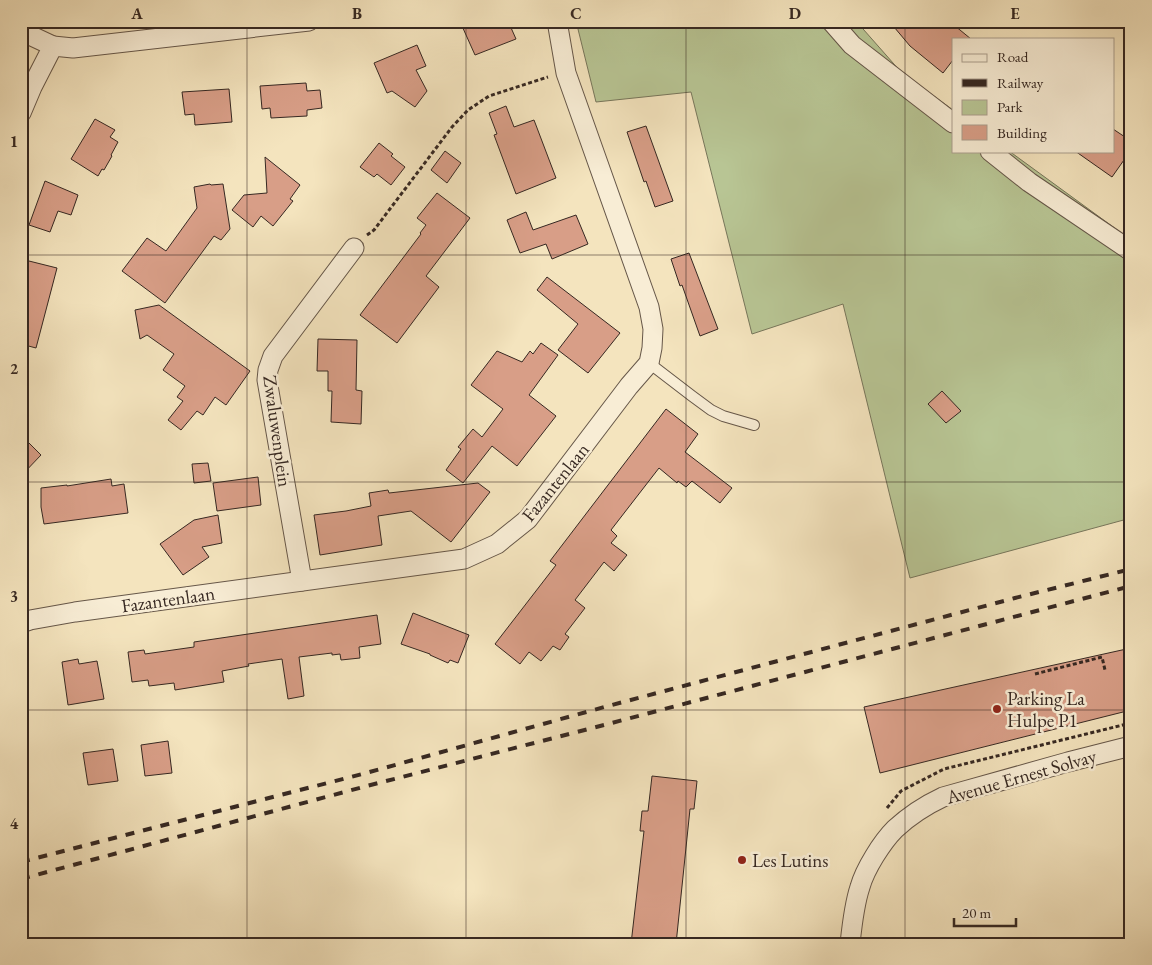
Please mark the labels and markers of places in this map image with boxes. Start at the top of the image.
place label: Parking La Hulpe P1 [1007,686,1085,733]
marker: Parking La Hulpe P1 [991,703,1003,715]
place label: Les Lutins [752,848,828,873]
marker: Les Lutins [736,854,748,866]

